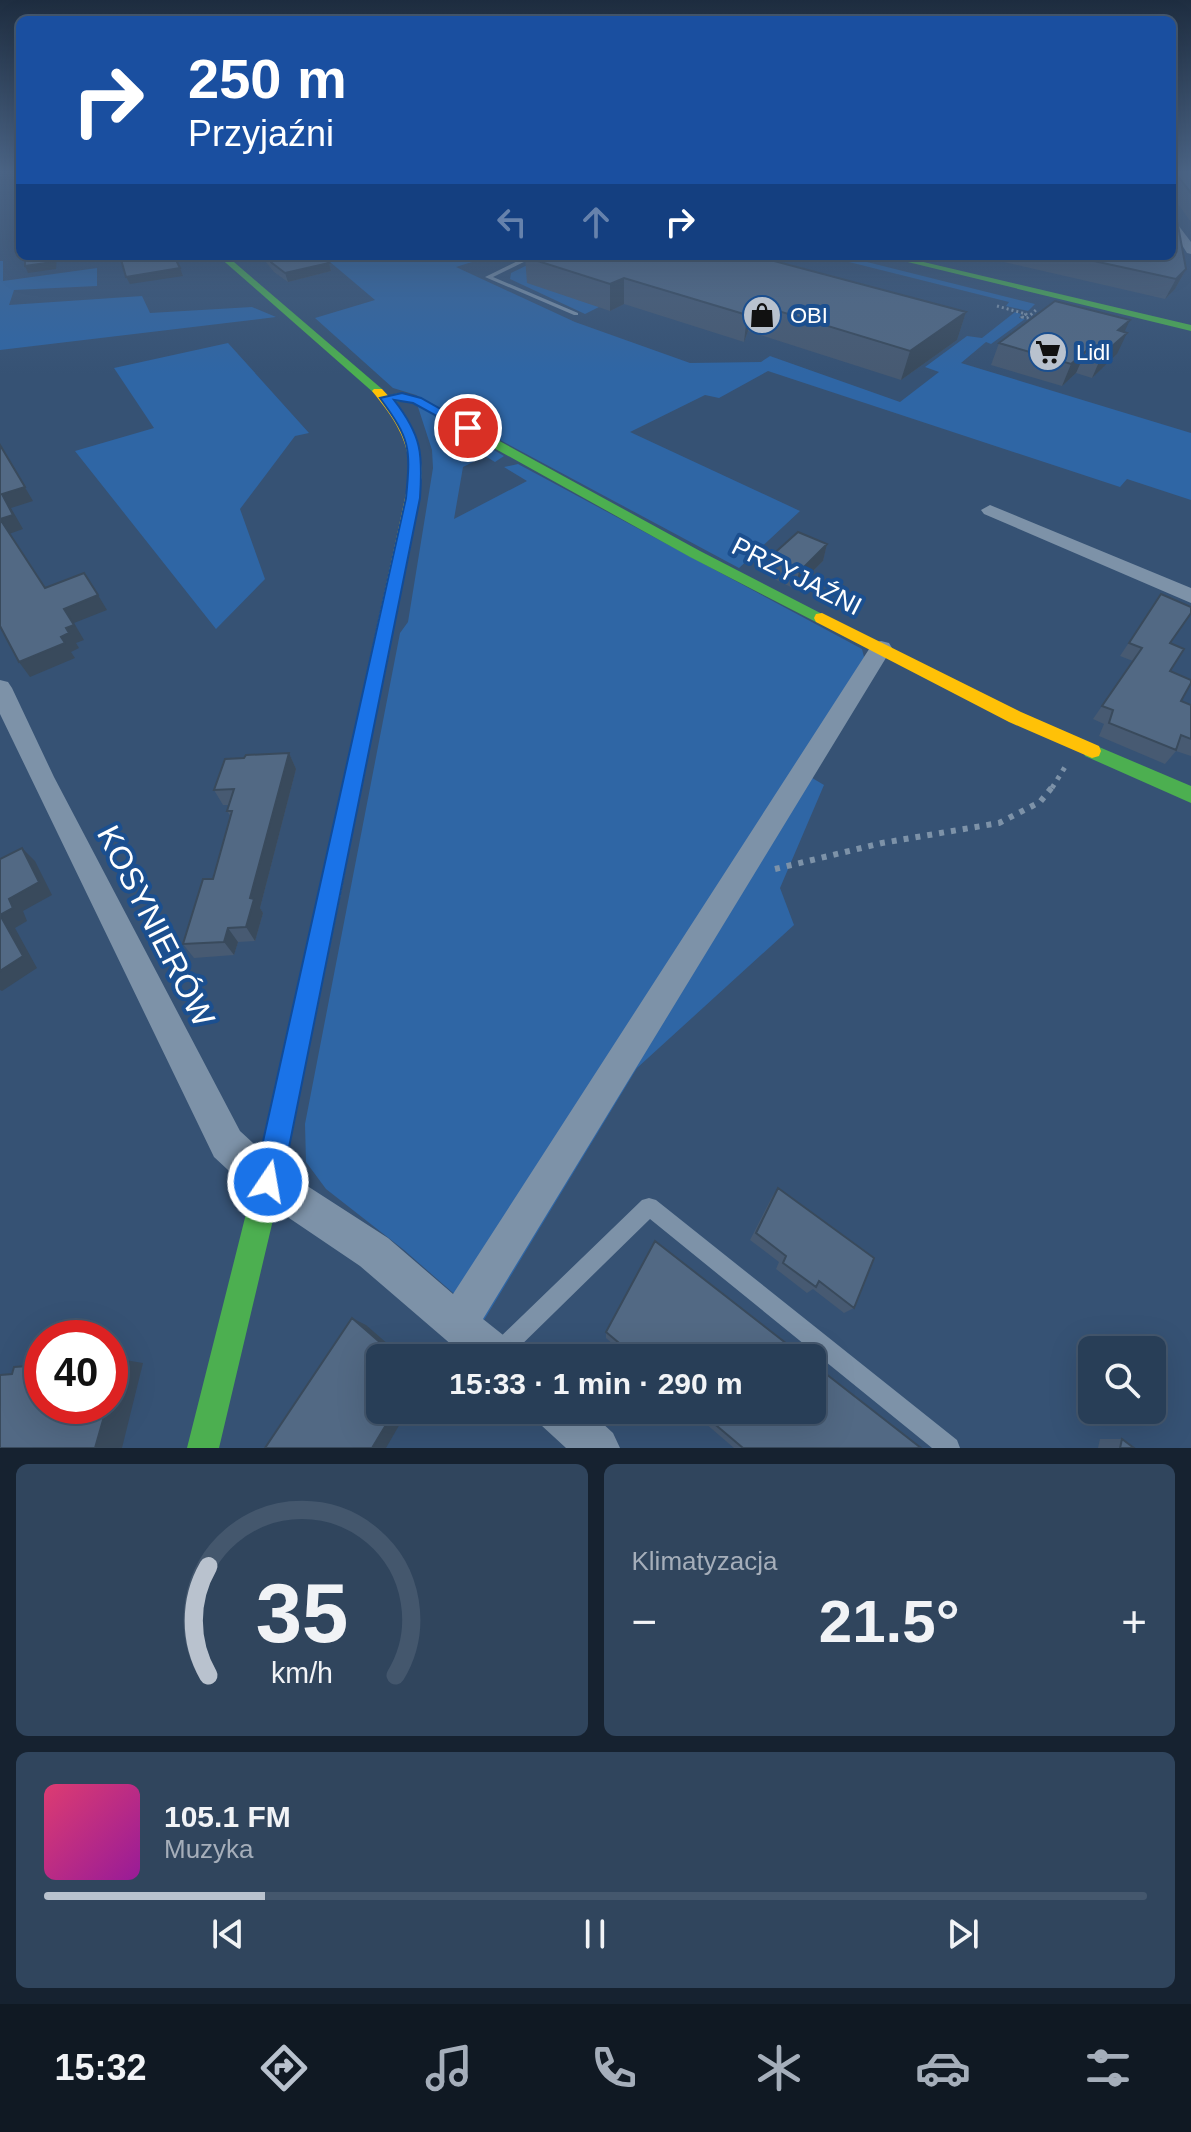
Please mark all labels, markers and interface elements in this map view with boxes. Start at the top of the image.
text: 250 m [188,47,347,110]
icon: right [56,48,160,152]
text: Przyjaźni [188,113,334,154]
icon: left [490,200,534,244]
icon: ahead [574,200,618,244]
icon: right [658,200,702,244]
shop icon: OBI [741,294,783,336]
place label: OBI [790,303,828,328]
supermarket icon: Lidl [1027,331,1069,373]
place label: Lidl [1076,340,1110,365]
pin [434,394,502,462]
icon: arrive [446,406,490,450]
street label: PRZYJAŹNI [727,530,867,622]
street label: KOSYNIERÓW [90,820,222,1033]
position arrow [226,1140,310,1224]
speed limit sign: 40 [24,1320,128,1424]
map controls [1078,1336,1166,1424]
button: search [1078,1336,1166,1424]
text: 15:33 · 1 min · 290 m [449,1367,743,1400]
text: Klimatyzacja [632,1546,777,1576]
text: 35 [255,1567,348,1660]
text: 21.5° [819,1588,960,1655]
text: − [632,1597,657,1646]
text: + [1121,1597,1147,1646]
text: km/h [271,1657,333,1689]
text: 105.1 FM [164,1800,291,1833]
text: Muzyka [164,1834,254,1864]
icon: previous [206,1912,250,1956]
icon: pause [573,1912,617,1956]
icon: next [941,1912,985,1956]
icon: directions [256,2040,312,2096]
icon: music [421,2040,477,2096]
icon: phone [586,2040,642,2096]
icon: climate [751,2040,807,2096]
icon: car [915,2040,971,2096]
icon: filters [1080,2040,1136,2096]
text: 15:32 [54,2047,147,2088]

